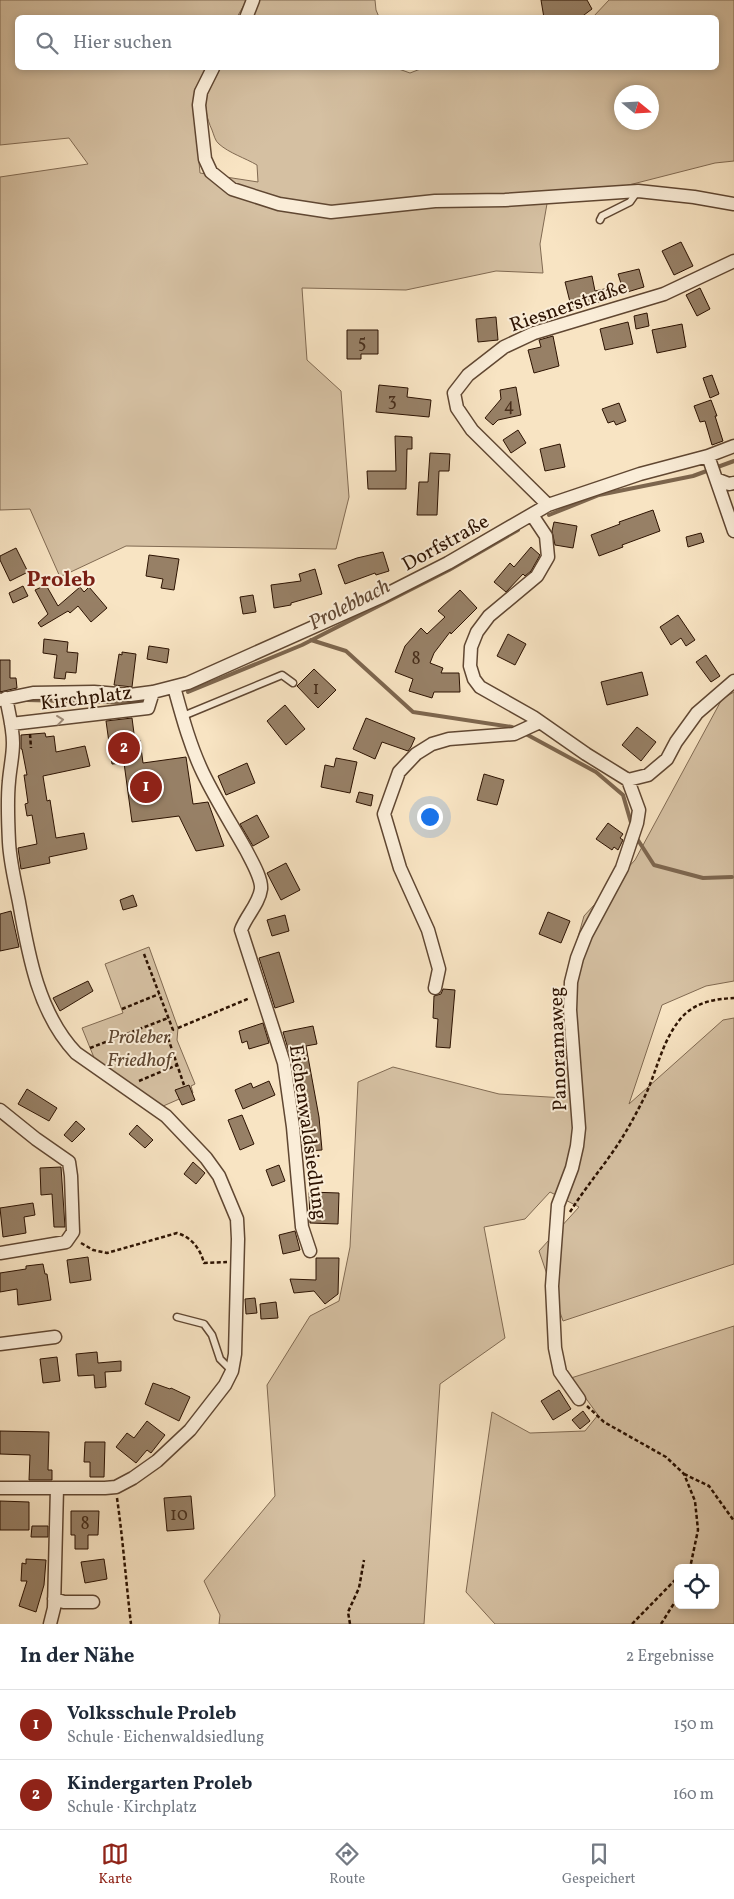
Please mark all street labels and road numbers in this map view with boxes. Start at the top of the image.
street label: Riesnerstraße [506,274,631,340]
street label: Dorfstraße [397,508,495,579]
street label: Kirchplatz [39,679,134,719]
street label: Panoramaweg [543,986,575,1112]
street label: Eichenwaldsiedlung [281,1043,333,1222]

